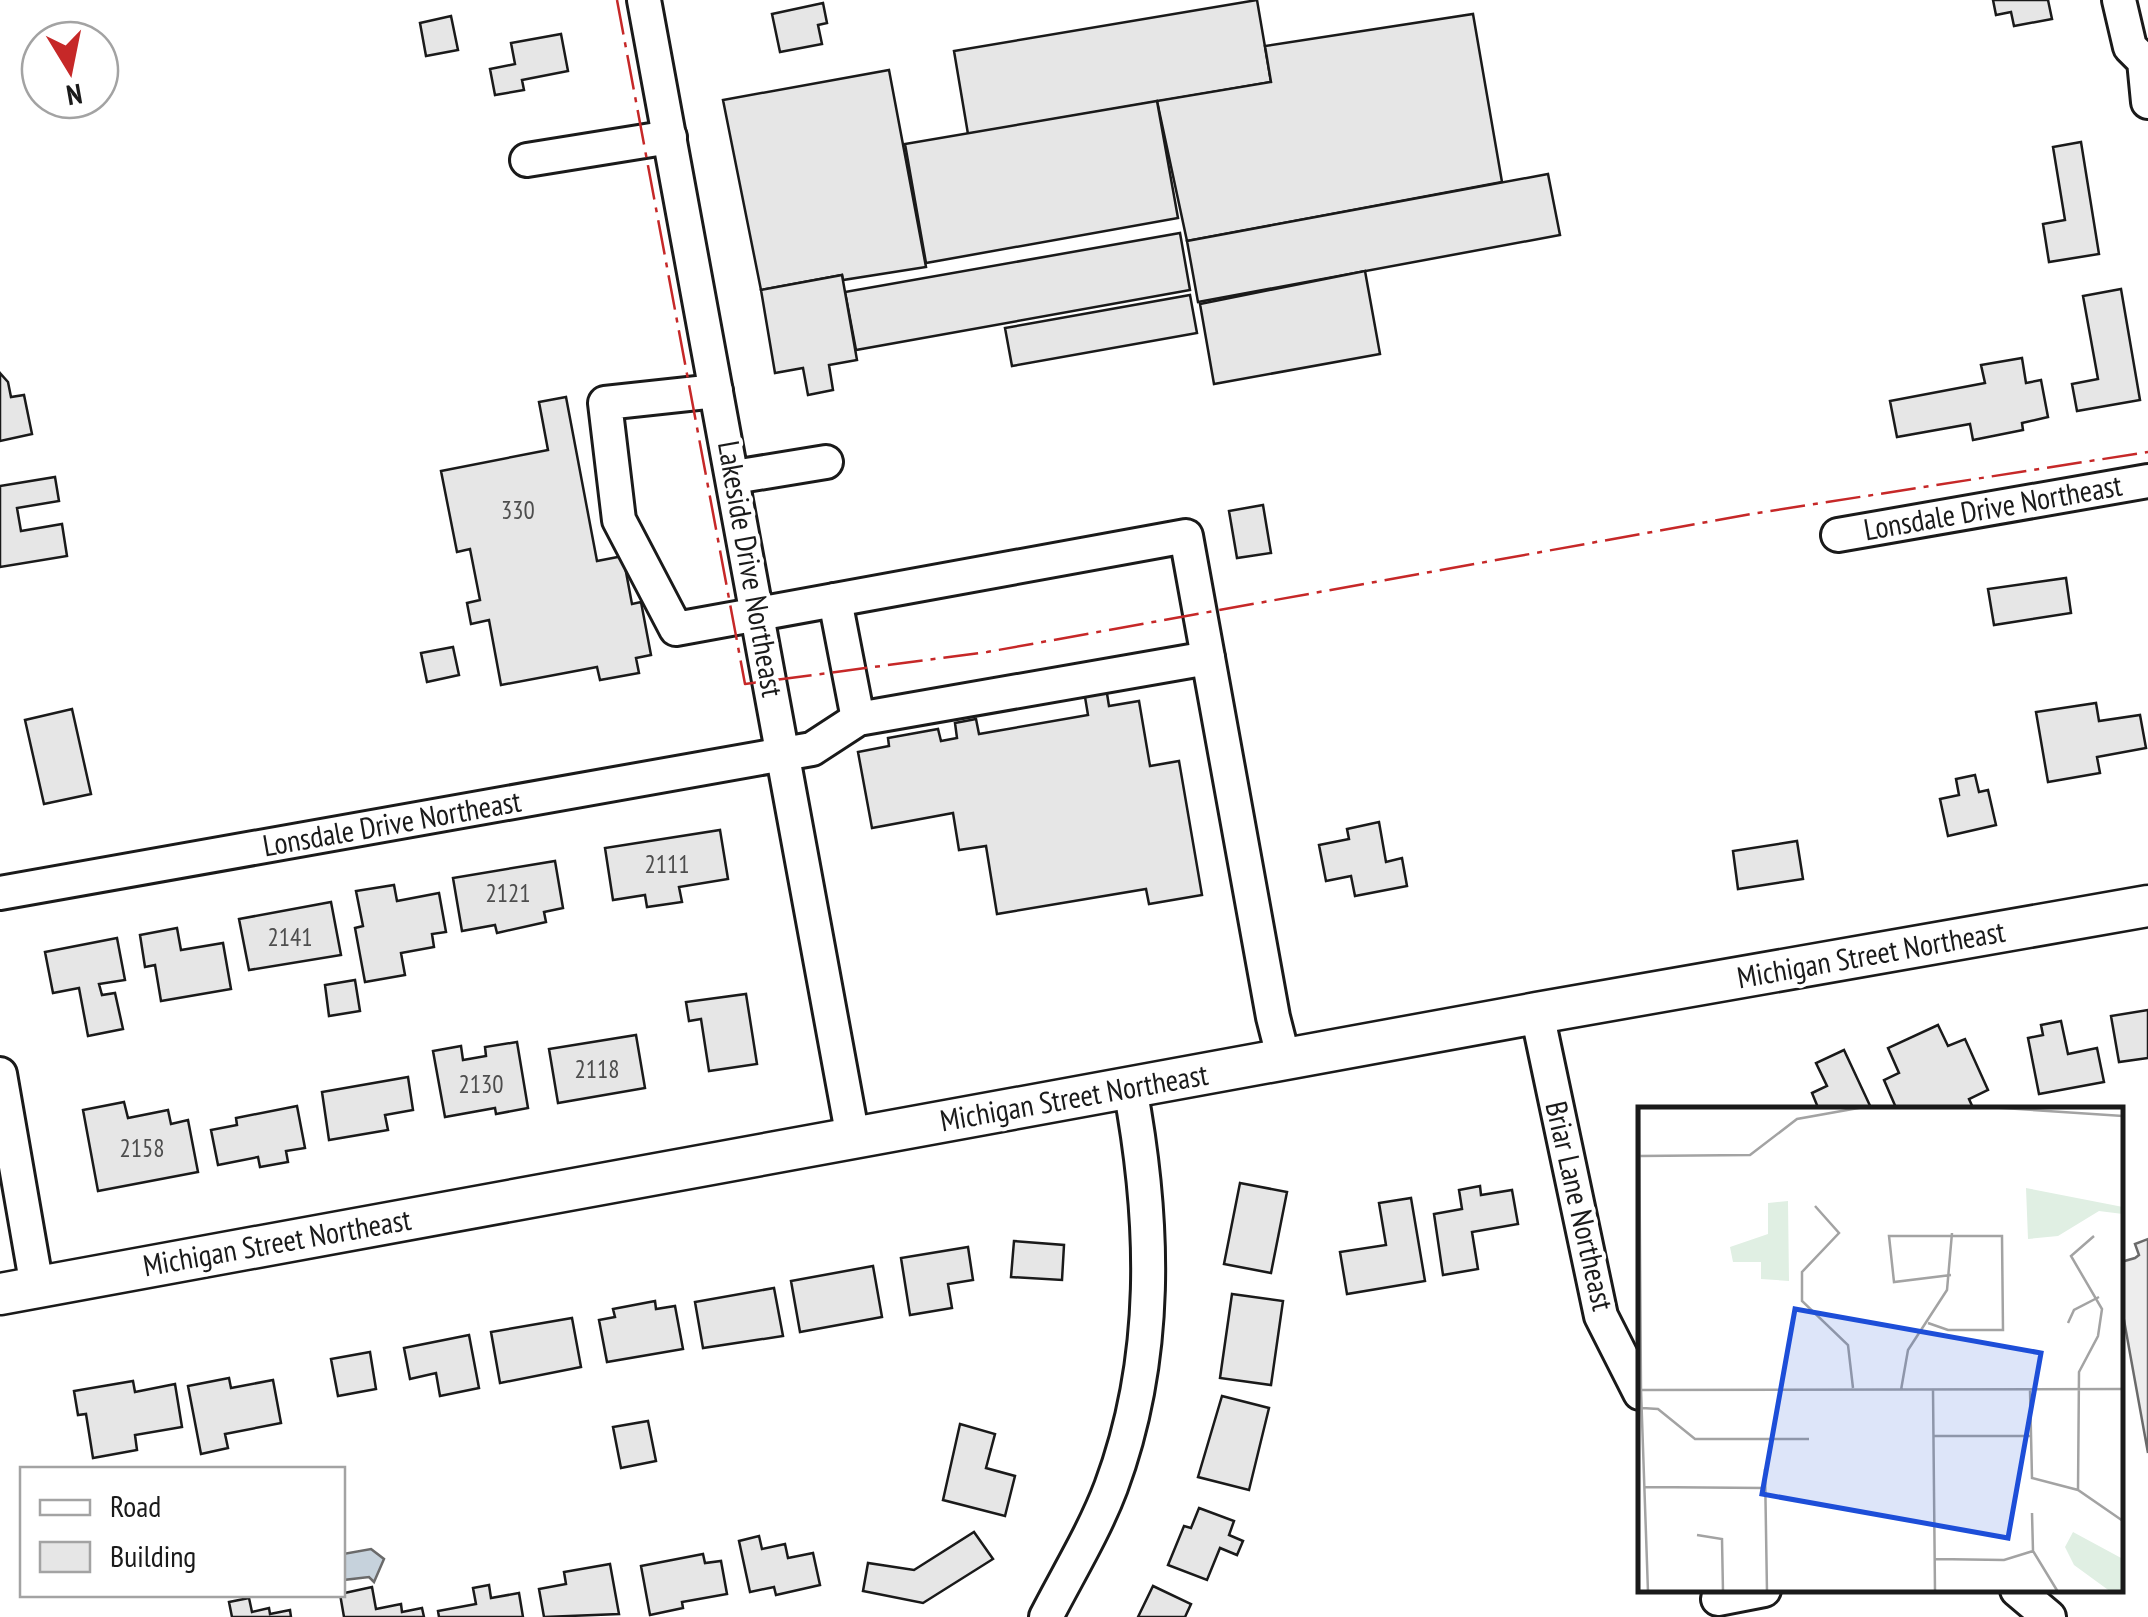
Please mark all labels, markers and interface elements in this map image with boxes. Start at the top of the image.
north arrow [20,20,120,120]
text: N [64,76,85,115]
street label: Lakeside Drive Northeast [710,438,793,701]
street label: Lonsdale Drive Northeast [1861,465,2126,548]
house number: 330 [501,494,535,526]
street label: Lonsdale Drive Northeast [260,781,525,864]
house number: 2111 [644,848,690,880]
house number: 2121 [485,877,531,909]
street label: Michigan Street Northeast [1734,911,2008,996]
house number: 2141 [267,921,313,953]
house number: 2118 [574,1053,620,1085]
street label: Michigan Street Northeast [937,1054,1211,1139]
house number: 2130 [458,1068,504,1100]
street label: Briar Lane Northeast [1537,1097,1624,1315]
inset map [1638,1107,2123,1592]
house number: 2158 [119,1132,165,1164]
street label: Michigan Street Northeast [140,1199,414,1284]
legend [20,1467,345,1597]
text: Road [110,1486,161,1525]
text: Building [110,1536,196,1575]

